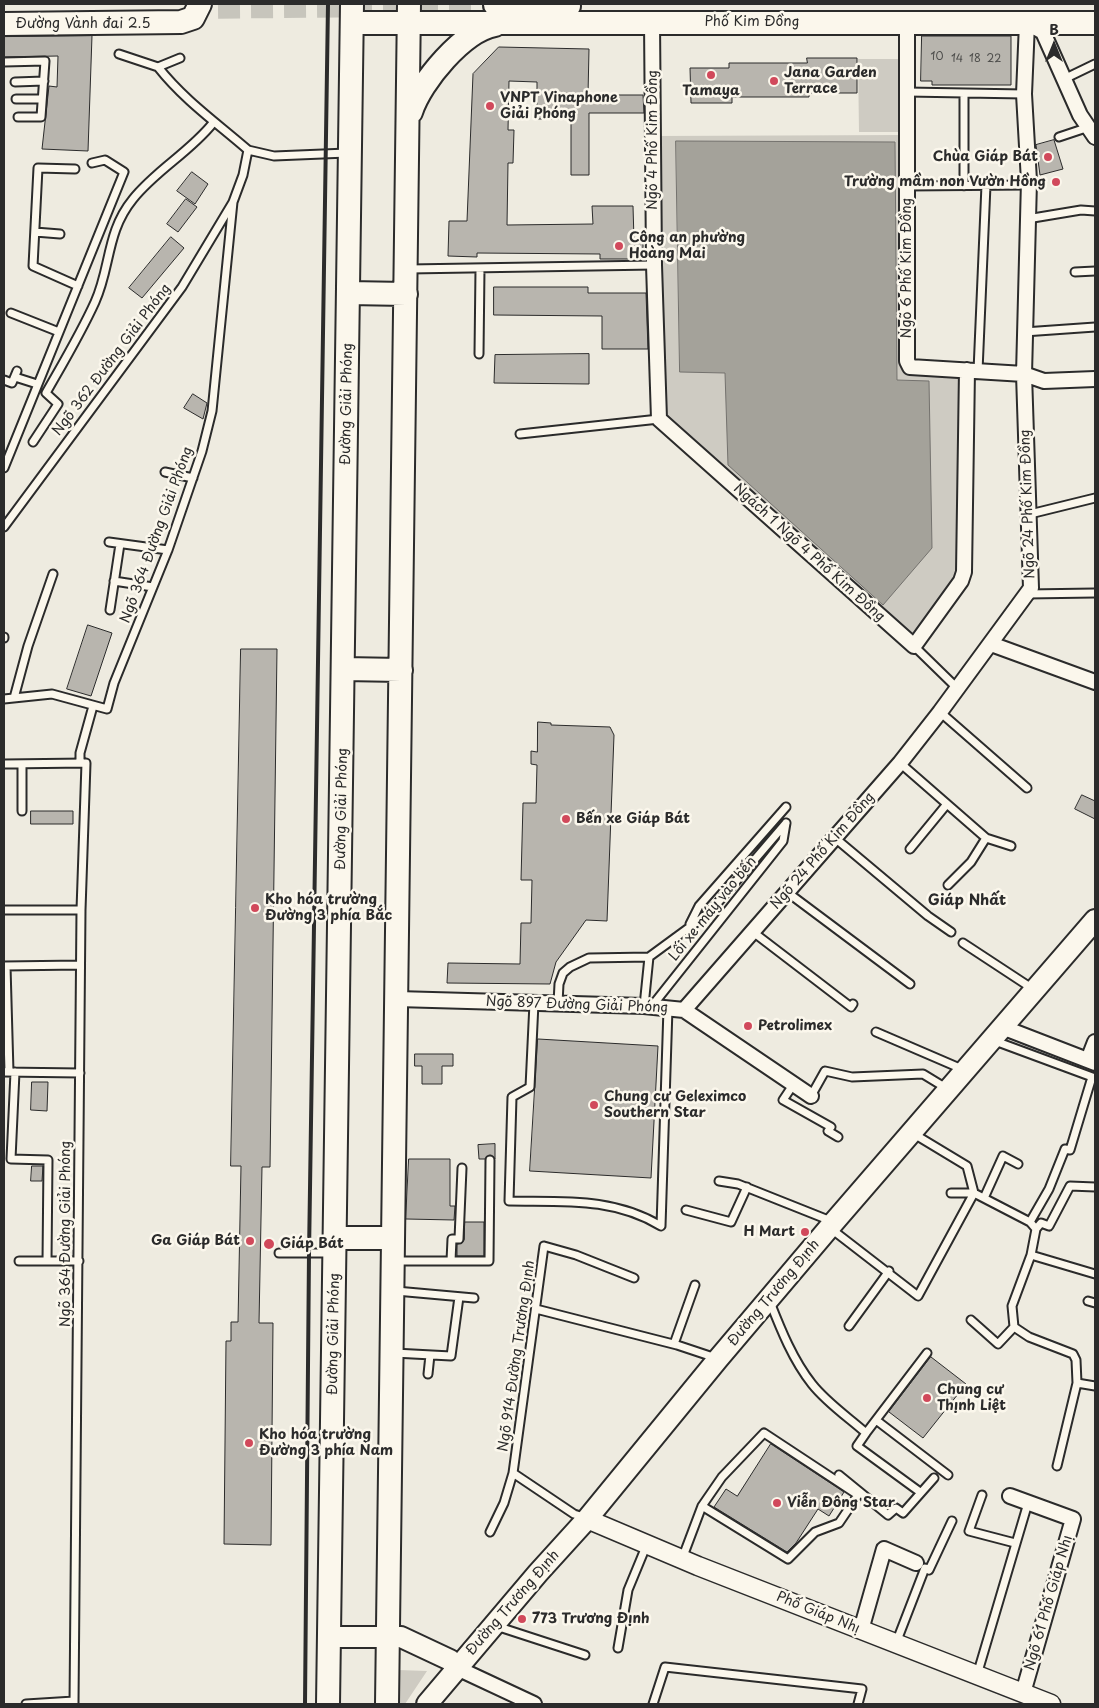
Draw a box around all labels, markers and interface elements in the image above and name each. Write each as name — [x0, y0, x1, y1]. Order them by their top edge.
street label: Phố Kim Đồng — [704, 14, 800, 30]
street label: Đường Vành đai 2.5 — [16, 16, 150, 32]
text: B — [1049, 19, 1059, 40]
north arrow — [1029, 20, 1079, 70]
house number: 10 — [931, 50, 943, 64]
house number: 14 — [951, 52, 963, 66]
house number: 18 — [969, 52, 981, 66]
house number: 22 — [987, 52, 1001, 66]
place label: Jana Garden Terrace — [784, 65, 877, 98]
marker: Tamaya — [705, 69, 717, 81]
street label: Ngõ 4 Phố Kim Đồng — [645, 70, 661, 210]
marker: Jana Garden Terrace — [768, 75, 780, 87]
place label: Tamaya — [682, 83, 740, 99]
place label: VNPT Vinaphone Giải Phóng — [500, 90, 618, 122]
marker: VNPT Vinaphone Giải Phóng — [484, 100, 496, 112]
place label: Chùa Giáp Bát — [933, 149, 1038, 165]
marker: Chùa Giáp Bát — [1042, 151, 1054, 163]
place label: Trường mầm non Vườn Hồng — [844, 174, 1046, 190]
marker: Trường mầm non Vườn Hồng — [1050, 176, 1062, 188]
street label: Ngõ 6 Phố Kim Đồng — [899, 198, 915, 338]
place label: Công an phường Hoàng Mai — [629, 230, 745, 262]
marker: Công an phường Hoàng Mai — [613, 240, 625, 252]
street label: Ngõ 362 Đường Giải Phóng — [49, 281, 175, 439]
street label: Đường Giải Phóng — [338, 343, 356, 465]
street label: Ngõ 24 Phố Kim Đồng — [1017, 429, 1039, 579]
street label: Ngõ 364 Đường Giải Phóng — [117, 444, 197, 626]
street label: Ngách 1 Ngõ 4 Phố Kim Đồng — [730, 480, 888, 626]
street label: Đường Giải Phóng — [333, 748, 351, 870]
street label: Ngõ 24 Phố Kim Đồng — [768, 789, 878, 913]
place label: Bến xe Giáp Bát — [576, 811, 690, 827]
marker: Bến xe Giáp Bát — [560, 813, 572, 825]
street label: Lối xe máy vào bến — [666, 853, 760, 965]
place label: Kho hóa trường Đường 3 phía Bắc — [265, 892, 392, 924]
district label: Giáp Nhất — [928, 892, 1006, 910]
marker: Kho hóa trường Đường 3 phía Bắc — [249, 902, 261, 914]
street label: Ngõ 897 Đường Giải Phóng — [485, 993, 669, 1017]
place label: Petrolimex — [758, 1018, 832, 1034]
marker: Petrolimex — [742, 1020, 754, 1032]
place label: Chung cư Geleximco Southern Star — [604, 1089, 746, 1122]
marker: Chung cư Geleximco Southern Star — [588, 1099, 600, 1111]
street label: Ngõ 364 Đường Giải Phóng — [58, 1141, 74, 1327]
place label: H Mart — [743, 1224, 795, 1240]
marker: H Mart — [799, 1226, 811, 1238]
place label: Ga Giáp Bát — [151, 1233, 240, 1249]
marker: Ga Giáp Bát — [244, 1235, 256, 1247]
place label: Giáp Bát — [280, 1236, 344, 1252]
street label: Đường Trương Định — [725, 1236, 823, 1350]
marker: Giáp Bát — [262, 1237, 276, 1251]
street label: Ngõ 914 Đường Trương Định — [495, 1259, 539, 1453]
street label: Đường Giải Phóng — [325, 1273, 343, 1395]
place label: Chung cư Thịnh Liệt — [937, 1382, 1006, 1414]
marker: Chung cư Thịnh Liệt — [921, 1392, 933, 1404]
place label: Kho hóa trường Đường 3 phía Nam — [259, 1427, 393, 1460]
marker: Kho hóa trường Đường 3 phía Nam — [243, 1437, 255, 1449]
place label: Viễn Đông Star — [787, 1495, 895, 1511]
marker: Viễn Đông Star — [771, 1497, 783, 1509]
street label: Ngõ 61 Phố Giáp Nhị — [1022, 1533, 1076, 1673]
street label: Đường Trương Định — [463, 1547, 563, 1659]
street label: Phố Giáp Nhị — [774, 1589, 862, 1637]
place label: 773 Trương Định — [532, 1611, 650, 1627]
marker: 773 Trương Định — [516, 1613, 528, 1625]

